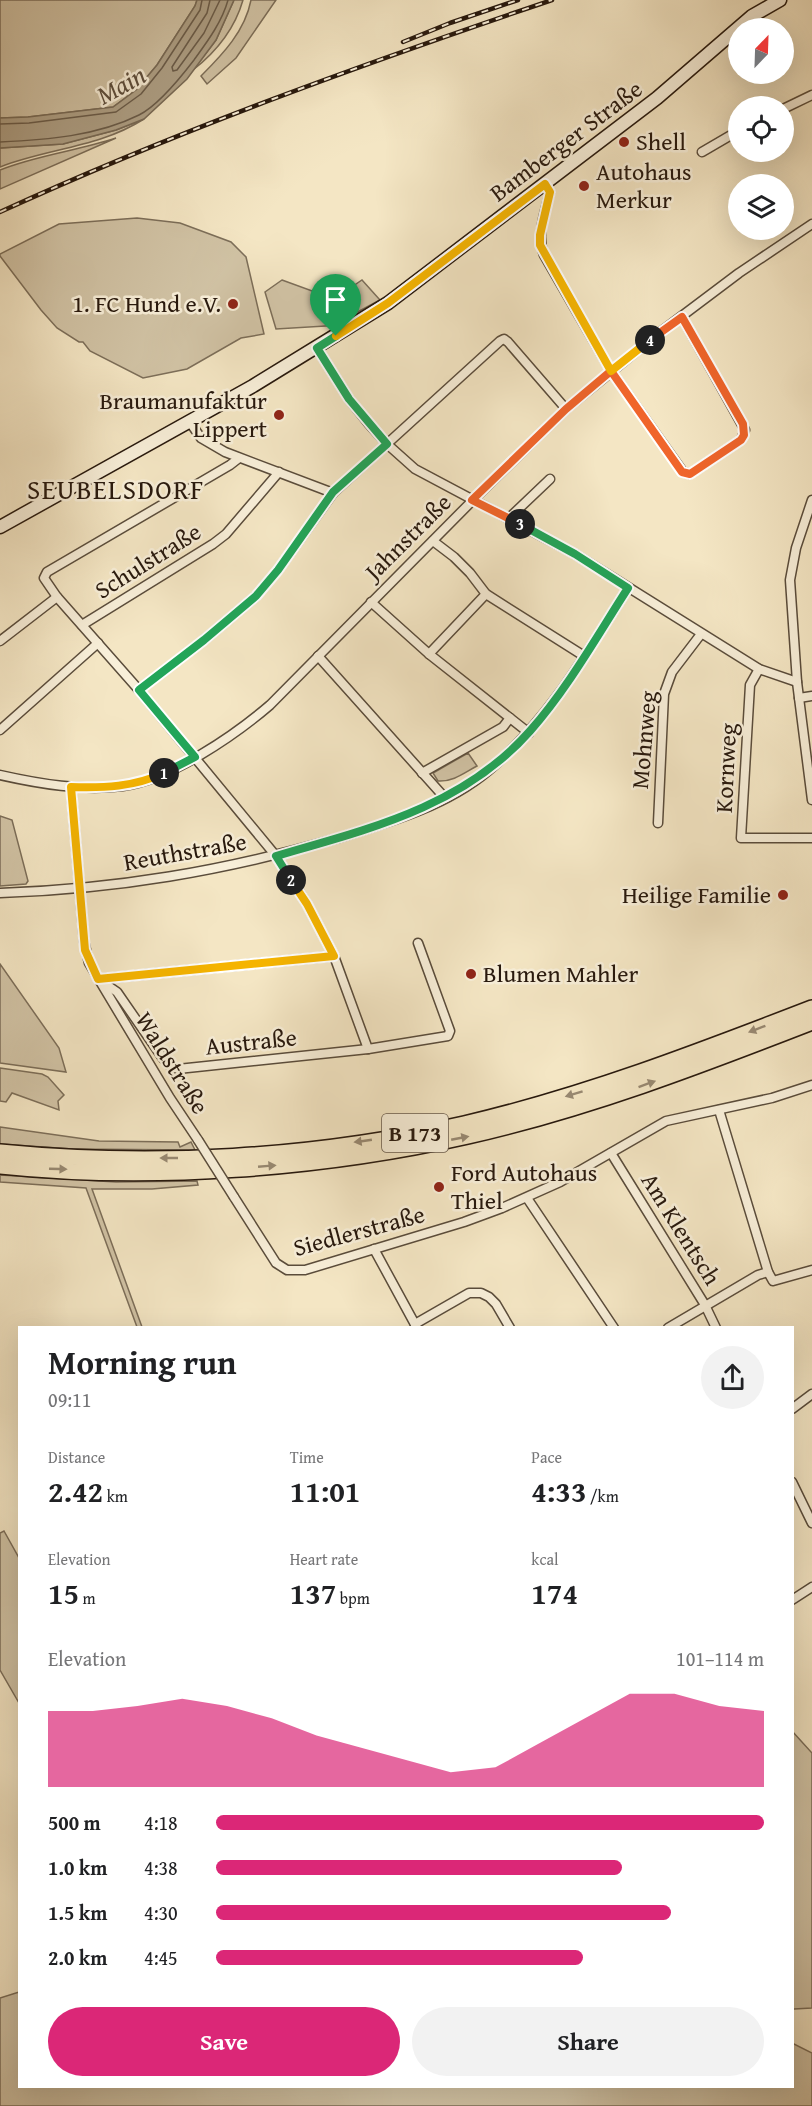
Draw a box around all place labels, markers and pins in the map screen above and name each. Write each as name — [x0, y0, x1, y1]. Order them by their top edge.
place label: Shell — [636, 124, 686, 159]
marker: Shell — [617, 135, 631, 149]
place label: Autohaus Merkur — [596, 154, 692, 217]
marker: Autohaus Merkur — [577, 179, 591, 193]
pin — [310, 274, 361, 336]
place label: 1. FC Hund e.V. — [72, 286, 221, 321]
marker: 1. FC Hund e.V. — [226, 297, 240, 311]
pin: 4 — [635, 325, 665, 355]
place label: Braumanufaktur Lippert — [99, 383, 268, 446]
marker: Braumanufaktur Lippert — [272, 408, 286, 422]
pin: 3 — [505, 509, 535, 539]
pin: 1 — [149, 758, 179, 788]
pin: 2 — [276, 865, 306, 895]
place label: Heilige Familie — [622, 877, 771, 912]
marker: Heilige Familie — [776, 888, 790, 902]
place label: Blumen Mahler — [483, 956, 638, 991]
marker: Blumen Mahler — [464, 967, 478, 981]
place label: Ford Autohaus Thiel — [451, 1155, 597, 1218]
marker: Ford Autohaus Thiel — [432, 1180, 446, 1194]

